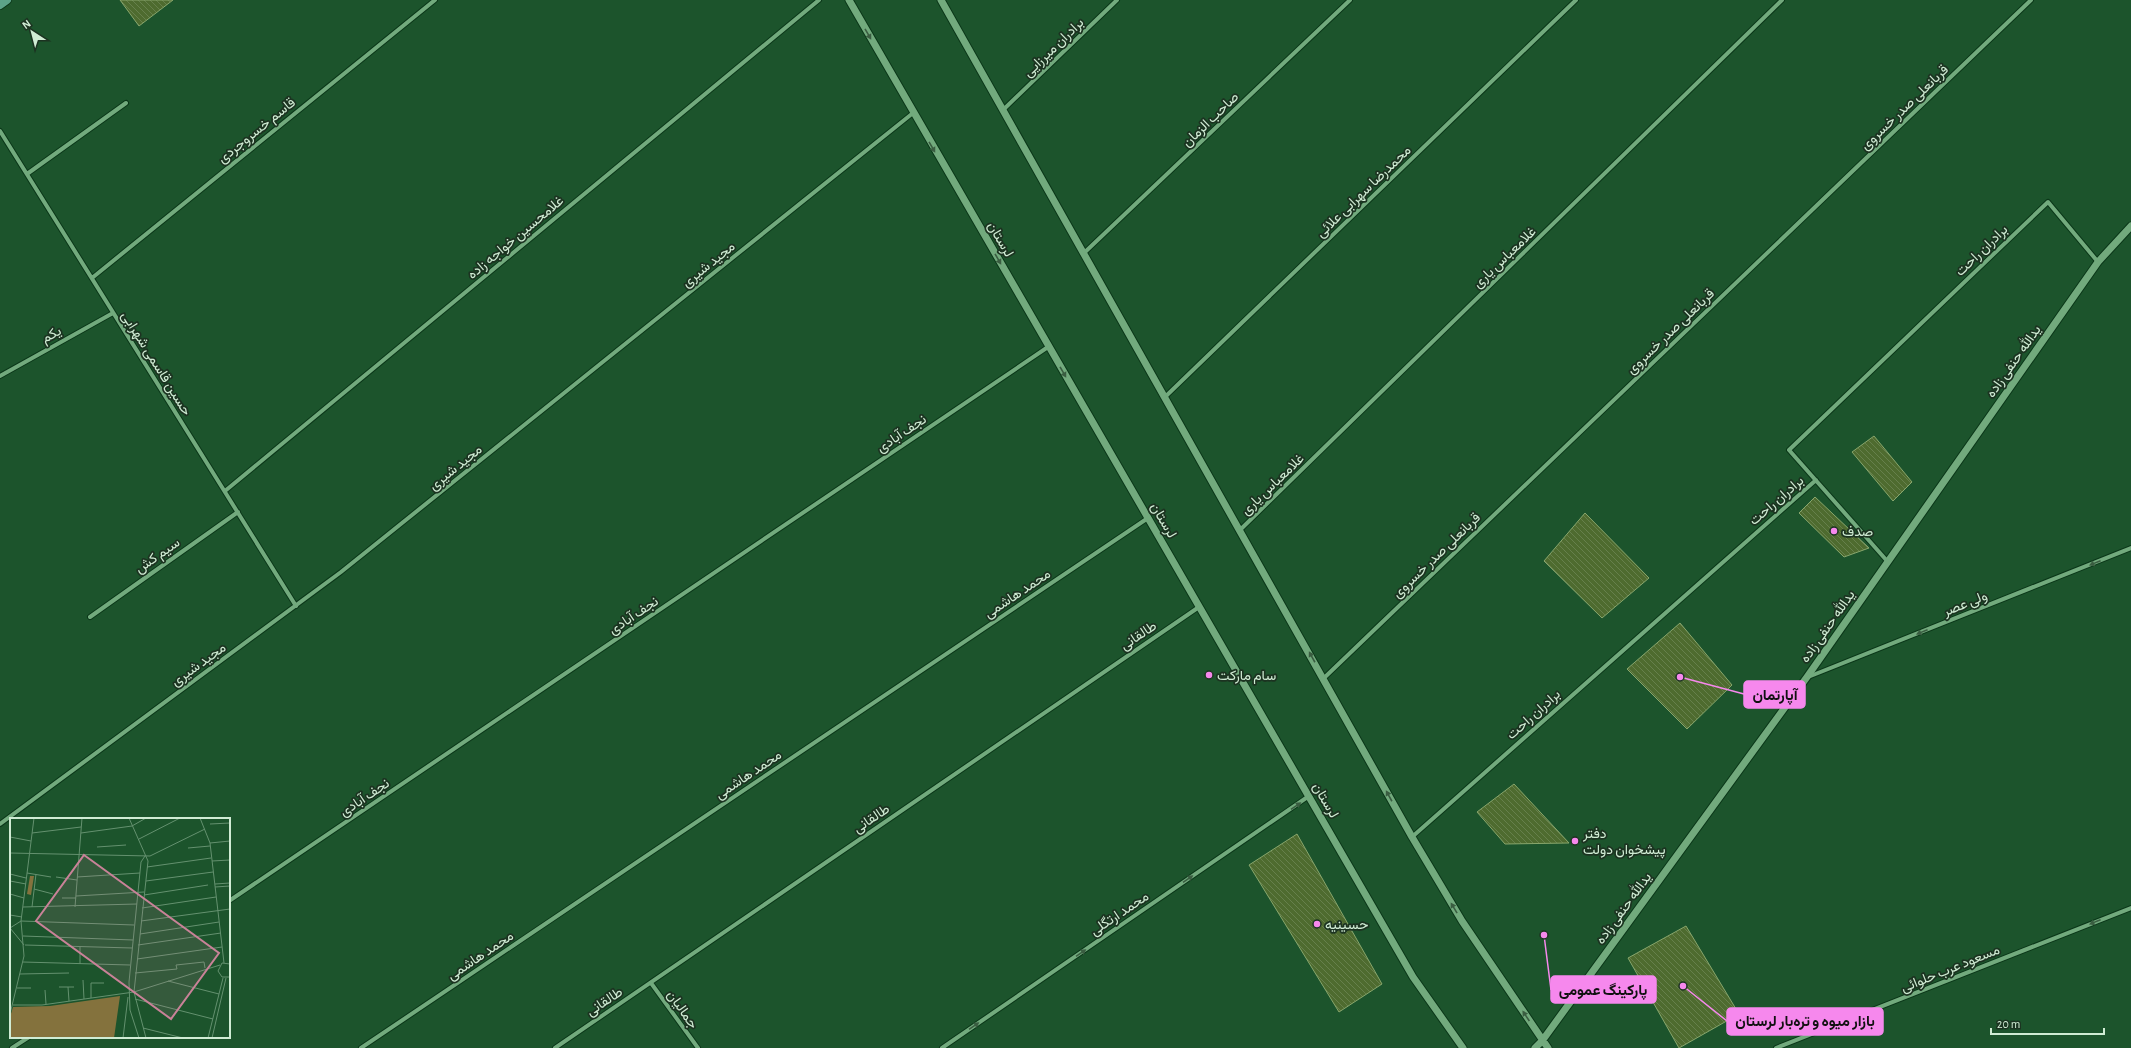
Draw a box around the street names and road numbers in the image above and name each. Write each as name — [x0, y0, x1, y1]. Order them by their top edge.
street label: برادران میرزایی — [1021, 16, 1087, 81]
street label: قربانعلی صدر خسروی — [1858, 62, 1952, 154]
street label: صاحب الزمان — [1180, 89, 1242, 151]
street label: قاسم خسروجردی — [215, 95, 299, 167]
street label: محمدرضا سهرابی علائی — [1314, 143, 1414, 241]
street label: غلامحسین خواجه زاده — [465, 194, 567, 283]
street label: لرستان — [984, 220, 1016, 260]
street label: برادران راحت — [1953, 222, 2011, 280]
street label: غلامعباس یاری — [1471, 224, 1539, 292]
street label: مجید شیری — [679, 239, 738, 291]
street label: قربانعلی صدر خسروی — [1624, 286, 1718, 378]
street label: حسین قاسمی شهرابی — [118, 309, 194, 419]
street label: یدالله حنفی زاده — [1982, 322, 2045, 401]
street label: یکم — [39, 324, 64, 347]
street label: نجف آبادی — [874, 411, 929, 456]
street label: مجید شیری — [426, 442, 485, 494]
street label: غلامعباس یاری — [1239, 451, 1307, 519]
street label: برادران راحت — [1747, 474, 1807, 529]
street label: لرستان — [1147, 501, 1179, 541]
street label: قربانعلی صدر خسروی — [1390, 510, 1484, 602]
street label: سیم کش — [133, 536, 183, 577]
street label: محمد هاشمی — [982, 567, 1054, 622]
street label: یدالله حنفی زاده — [1796, 587, 1859, 666]
street label: ولی عصر — [1940, 589, 1990, 620]
street label: نجف آبادی — [606, 593, 661, 638]
street label: طالقانی — [1118, 619, 1160, 654]
street label: مجید شیری — [169, 640, 229, 690]
street label: برادران راحت — [1504, 687, 1564, 743]
street label: محمد هاشمی — [713, 748, 785, 803]
street label: نجف آبادی — [337, 775, 392, 820]
street label: لرستان — [1309, 781, 1341, 821]
street label: طالقانی — [851, 802, 893, 837]
street label: یدالله حنفی زاده — [1592, 869, 1655, 947]
street label: محمد ارتگلی — [1087, 888, 1152, 939]
street label: محمد هاشمی — [445, 929, 517, 984]
street label: مسعود عرب حلوائی — [1899, 943, 2002, 996]
street label: طالقانی — [584, 985, 626, 1020]
street label: جمالیان — [663, 988, 700, 1032]

